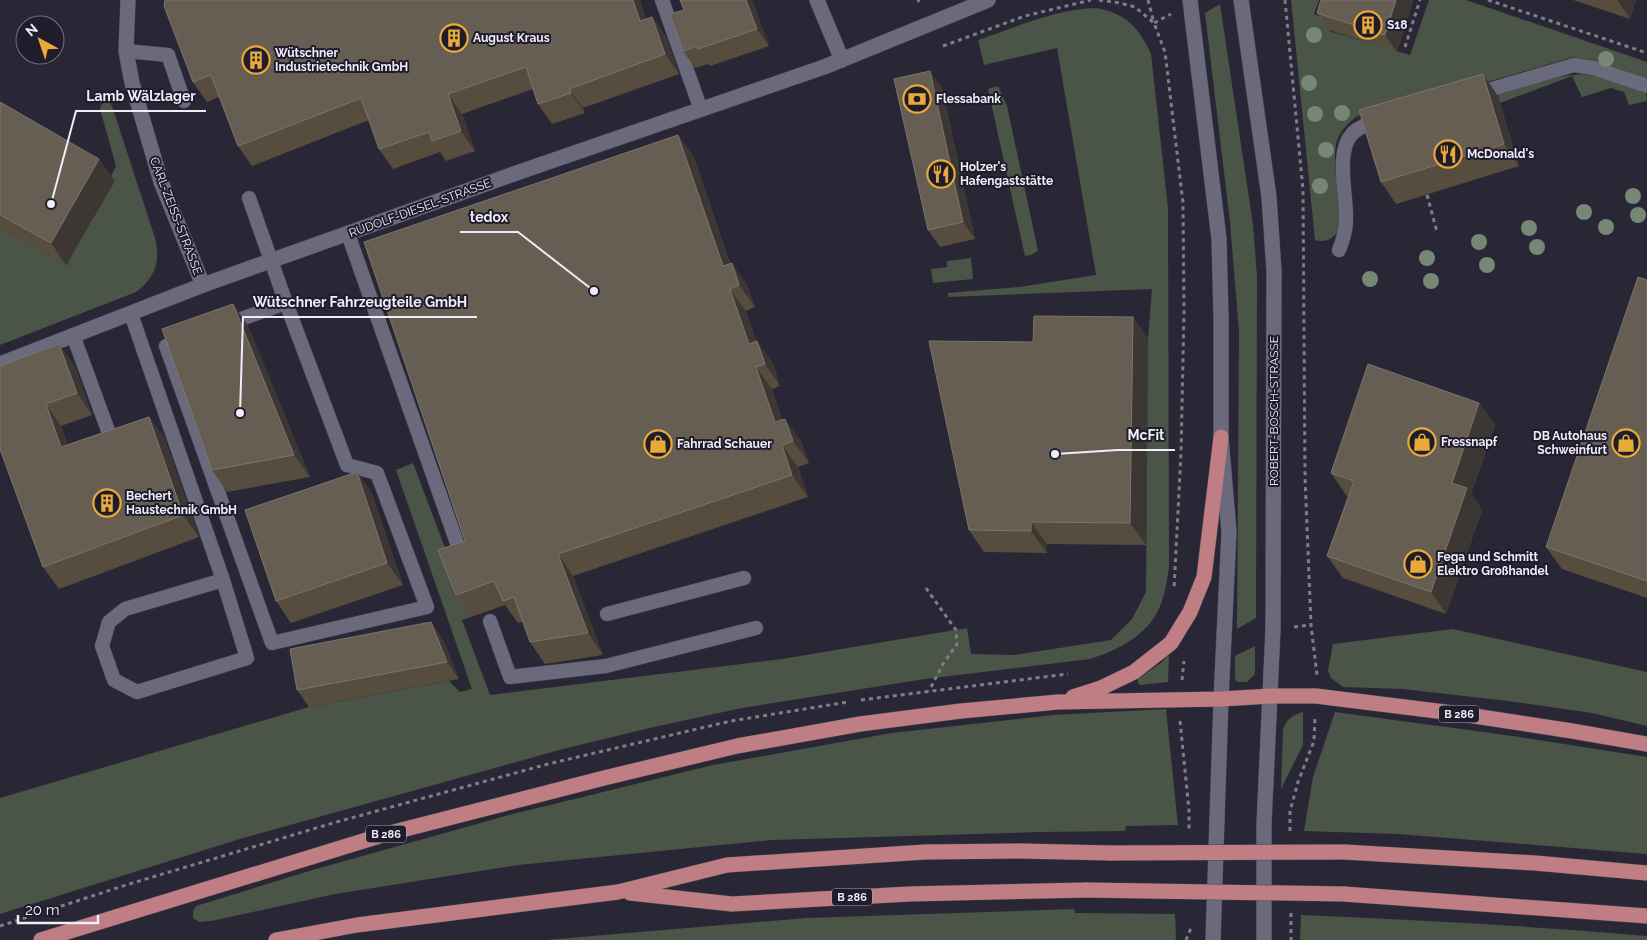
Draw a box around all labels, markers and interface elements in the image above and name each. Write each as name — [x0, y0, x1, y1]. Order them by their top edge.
building icon: S18 — [1353, 10, 1383, 40]
north arrow — [15, 15, 65, 65]
place label: S18 — [1387, 18, 1408, 32]
text: N — [22, 20, 41, 40]
building icon: August Kraus — [439, 23, 469, 53]
place label: August Kraus — [473, 31, 550, 45]
building icon: Wütschner Industrietechnik GmbH — [241, 45, 271, 75]
place label: Wütschner Industrietechnik GmbH — [275, 46, 408, 74]
callout: Lamb Wälzlager — [76, 82, 206, 111]
bank icon: Flessabank — [902, 84, 932, 114]
text: Lamb Wälzlager — [86, 88, 196, 104]
place label: Flessabank — [936, 92, 1001, 106]
restaurant icon: McDonald's — [1433, 139, 1463, 169]
place label: McDonald's — [1467, 147, 1534, 161]
street label: CARL-ZEISS-STRASSE — [147, 155, 205, 277]
restaurant icon: Holzer's Hafengaststätte — [926, 159, 956, 189]
place label: Holzer's Hafengaststätte — [960, 160, 1053, 188]
street label: RUDOLF-DIESEL-STRASSE — [347, 176, 493, 240]
callout: tedox — [460, 203, 518, 232]
text: tedox — [470, 209, 509, 225]
callout: Wütschner Fahrzeugteile GmbH — [243, 288, 477, 317]
text: Wütschner Fahrzeugteile GmbH — [253, 294, 467, 310]
street label: ROBERT-BOSCH-STRASSE — [1267, 336, 1281, 486]
callout: McFit — [1118, 421, 1175, 450]
text: McFit — [1128, 427, 1165, 443]
shop icon: Fressnapf — [1407, 427, 1437, 457]
shop icon: DB Autohaus Schweinfurt — [1611, 428, 1641, 458]
shop icon: Fahrrad Schauer — [643, 429, 673, 459]
place label: DB Autohaus Schweinfurt — [1533, 429, 1607, 457]
place label: Fressnapf — [1441, 435, 1498, 449]
place label: Fahrrad Schauer — [677, 437, 772, 451]
building icon: Bechert Haustechnik GmbH — [92, 488, 122, 518]
place label: Bechert Haustechnik GmbH — [126, 489, 237, 517]
shop icon: Fega und Schmitt Elektro Großhandel — [1403, 549, 1433, 579]
place label: Fega und Schmitt Elektro Großhandel — [1437, 550, 1549, 578]
road number: B 286 — [1439, 706, 1479, 722]
road number: B 286 — [366, 826, 406, 842]
road number: B 286 — [832, 889, 872, 906]
scale bar — [18, 892, 98, 924]
text: 20 m — [25, 901, 60, 919]

